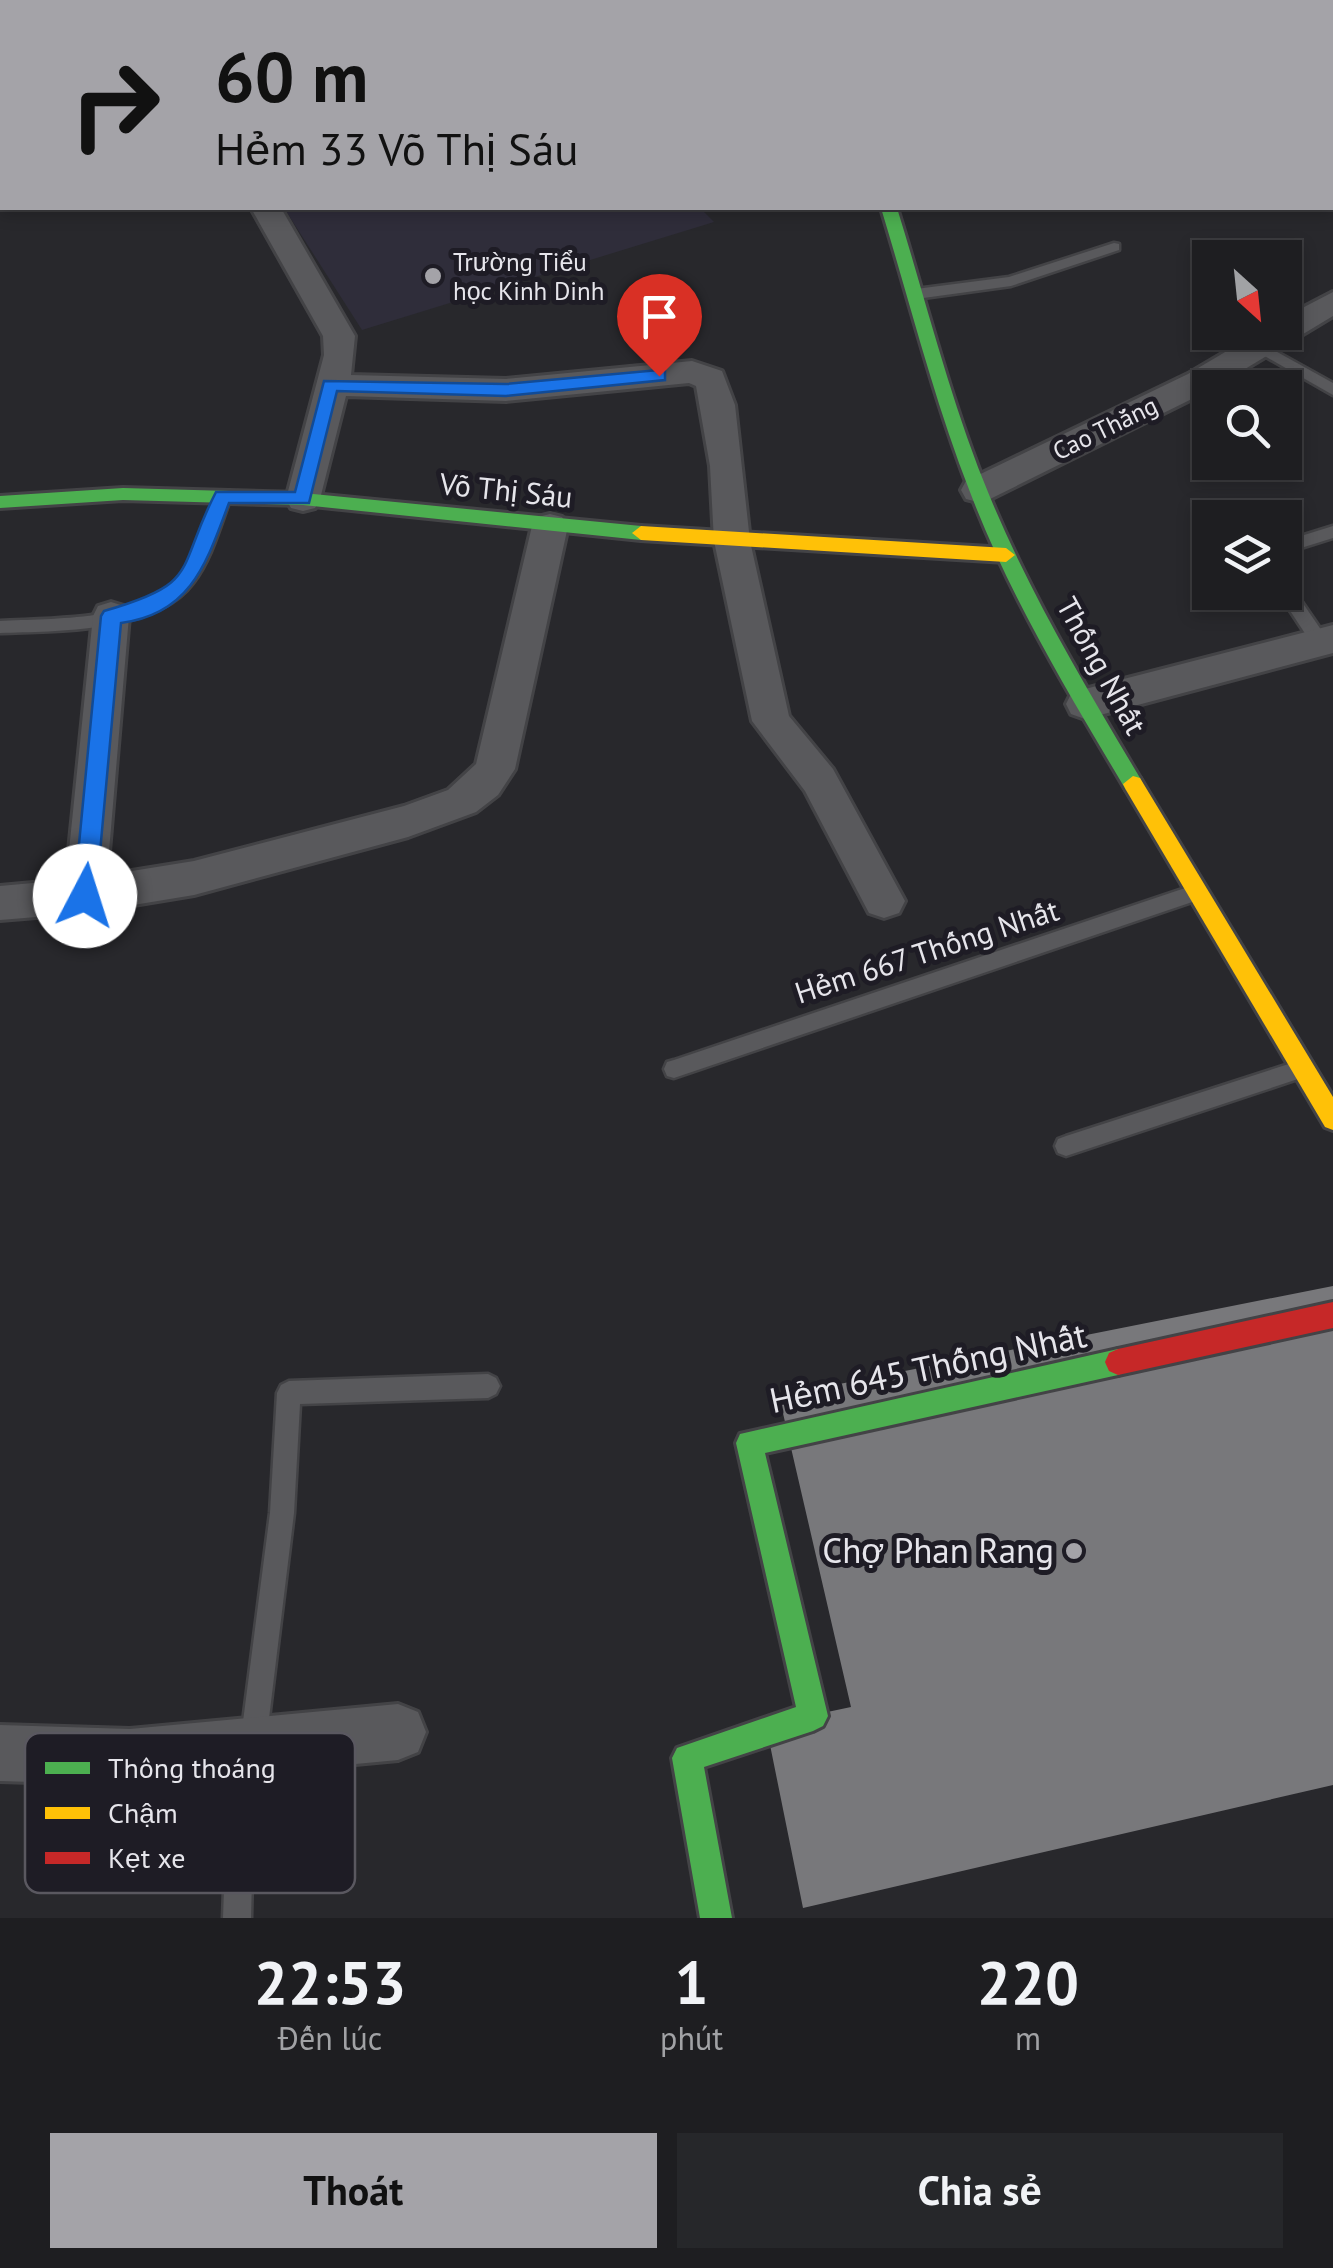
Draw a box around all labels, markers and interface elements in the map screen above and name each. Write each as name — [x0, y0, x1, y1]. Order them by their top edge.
text: 60 m — [215, 31, 368, 121]
icon: right — [50, 40, 180, 170]
text: Hẻm 33 Võ Thị Sáu — [215, 119, 579, 177]
north arrow — [1192, 240, 1302, 350]
map controls — [1192, 240, 1302, 610]
place label: Trường Tiểu học Kinh Dinh — [453, 246, 604, 307]
marker: Trường Tiểu học Kinh Dinh — [422, 265, 444, 287]
pin — [617, 274, 702, 377]
icon: arrive — [632, 289, 687, 344]
button: search — [1192, 370, 1302, 480]
street label: Cao Thắng — [1047, 389, 1163, 467]
street label: Võ Thị Sáu — [437, 463, 575, 516]
button: layers — [1192, 500, 1302, 610]
street label: Thống Nhất — [1049, 590, 1156, 741]
position arrow — [33, 844, 137, 948]
street label: Hẻm 667 Thống Nhất — [790, 890, 1063, 1012]
street label: Hẻm 645 Thống Nhất — [765, 1311, 1091, 1423]
place label: Chợ Phan Rang — [822, 1527, 1054, 1573]
marker: Chợ Phan Rang — [1063, 1540, 1085, 1562]
legend — [25, 1733, 355, 1893]
text: Thông thoáng — [108, 1749, 276, 1786]
text: Chậm — [108, 1794, 178, 1831]
text: Kẹt xe — [108, 1839, 186, 1876]
text: 22:53 — [254, 1943, 406, 2021]
text: 1 — [675, 1943, 709, 2021]
text: 220 — [977, 1943, 1079, 2021]
text: Đến lúc — [278, 2017, 382, 2059]
text: phút — [660, 2017, 723, 2059]
text: m — [1015, 2017, 1041, 2059]
button: Thoát — [50, 2133, 657, 2248]
button: Chia sẻ — [677, 2133, 1283, 2248]

